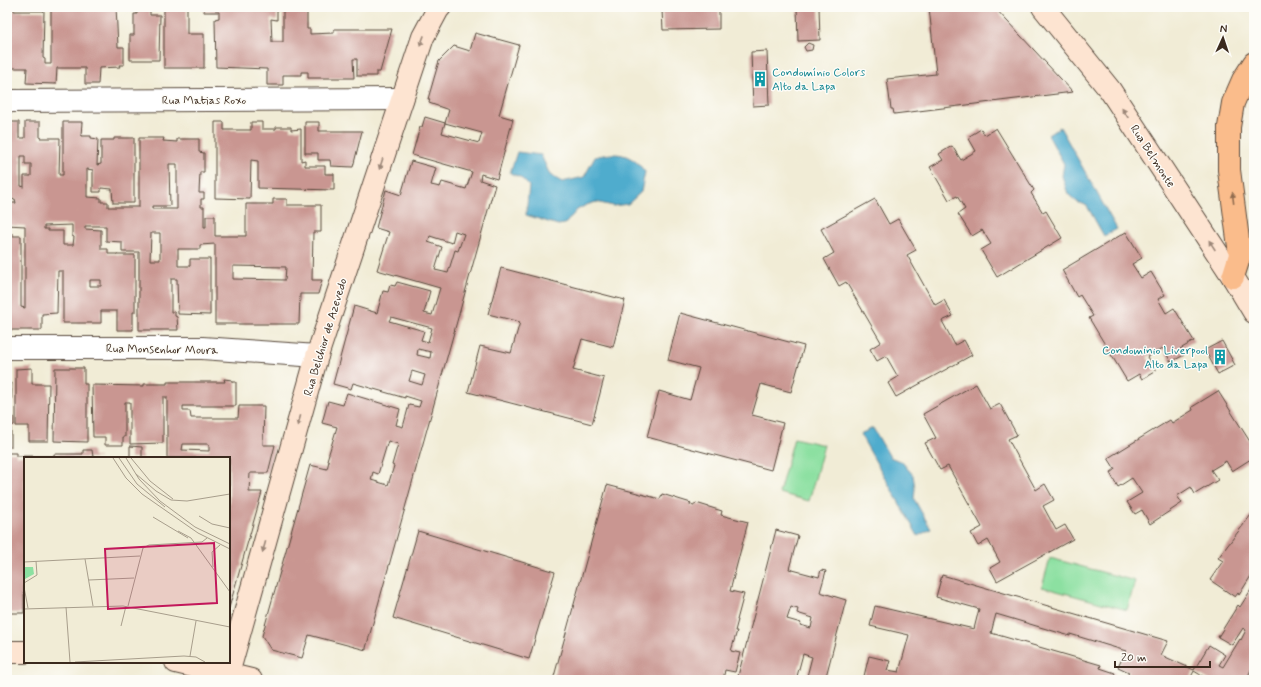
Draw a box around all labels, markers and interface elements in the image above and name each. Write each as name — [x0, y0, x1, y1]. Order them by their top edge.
north arrow — [1203, 18, 1243, 58]
text: N — [1219, 22, 1227, 36]
one-way arrow — [418, 35, 424, 47]
place label: Condomínio Colors Alto da Lapa — [772, 65, 866, 95]
building icon: Condomínio Colors Alto da Lapa — [751, 70, 769, 88]
street label: Rua Matias Roxo — [162, 93, 247, 109]
one-way arrow — [1121, 108, 1129, 118]
street label: Rua Belmonte — [1126, 122, 1178, 191]
one-way arrow — [377, 158, 383, 170]
one-way arrow — [1230, 192, 1236, 204]
one-way arrow — [1208, 240, 1216, 250]
street label: Rua Belchior de Azevedo — [300, 276, 351, 398]
street label: Rua Monsenhor Moura — [106, 341, 219, 359]
place label: Condominio Liverpool Alto da Lapa — [1102, 343, 1208, 373]
building icon: Condominio Liverpool Alto da Lapa — [1211, 348, 1229, 366]
one-way arrow — [296, 416, 302, 428]
inset map — [24, 457, 230, 663]
one-way arrow — [261, 541, 267, 553]
scale bar — [1115, 643, 1210, 669]
text: 20 m — [1121, 650, 1147, 666]

